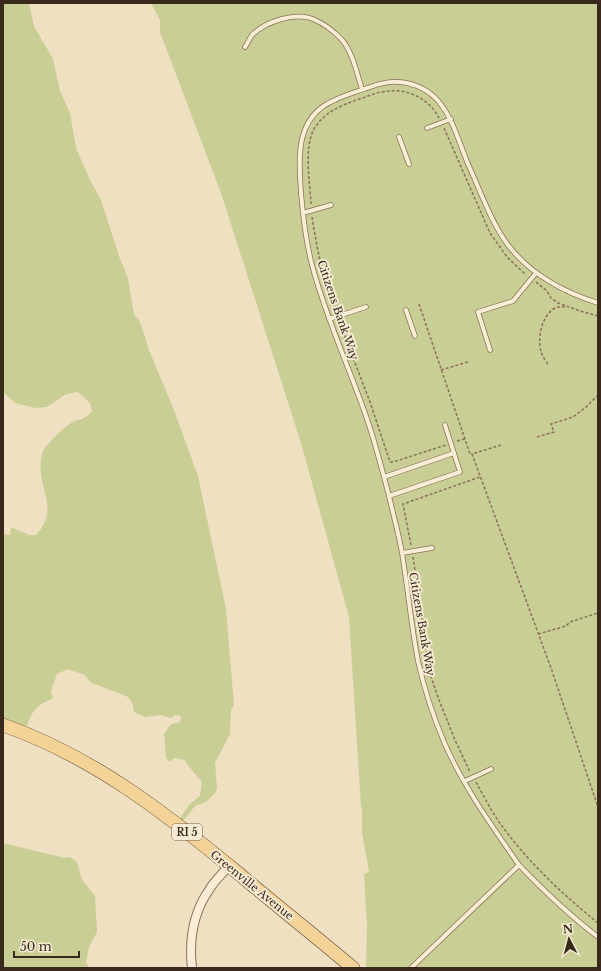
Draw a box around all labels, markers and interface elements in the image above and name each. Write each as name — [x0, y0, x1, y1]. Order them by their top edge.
street label: Citizens Bank Way — [314, 258, 362, 362]
street label: Citizens Bank Way — [406, 571, 438, 677]
road number: RI 5 — [172, 824, 202, 840]
street label: Greenville Avenue — [207, 847, 297, 923]
north arrow — [549, 919, 589, 959]
text: N — [562, 921, 574, 937]
scale bar — [14, 933, 79, 959]
text: 50 m — [20, 939, 52, 954]

